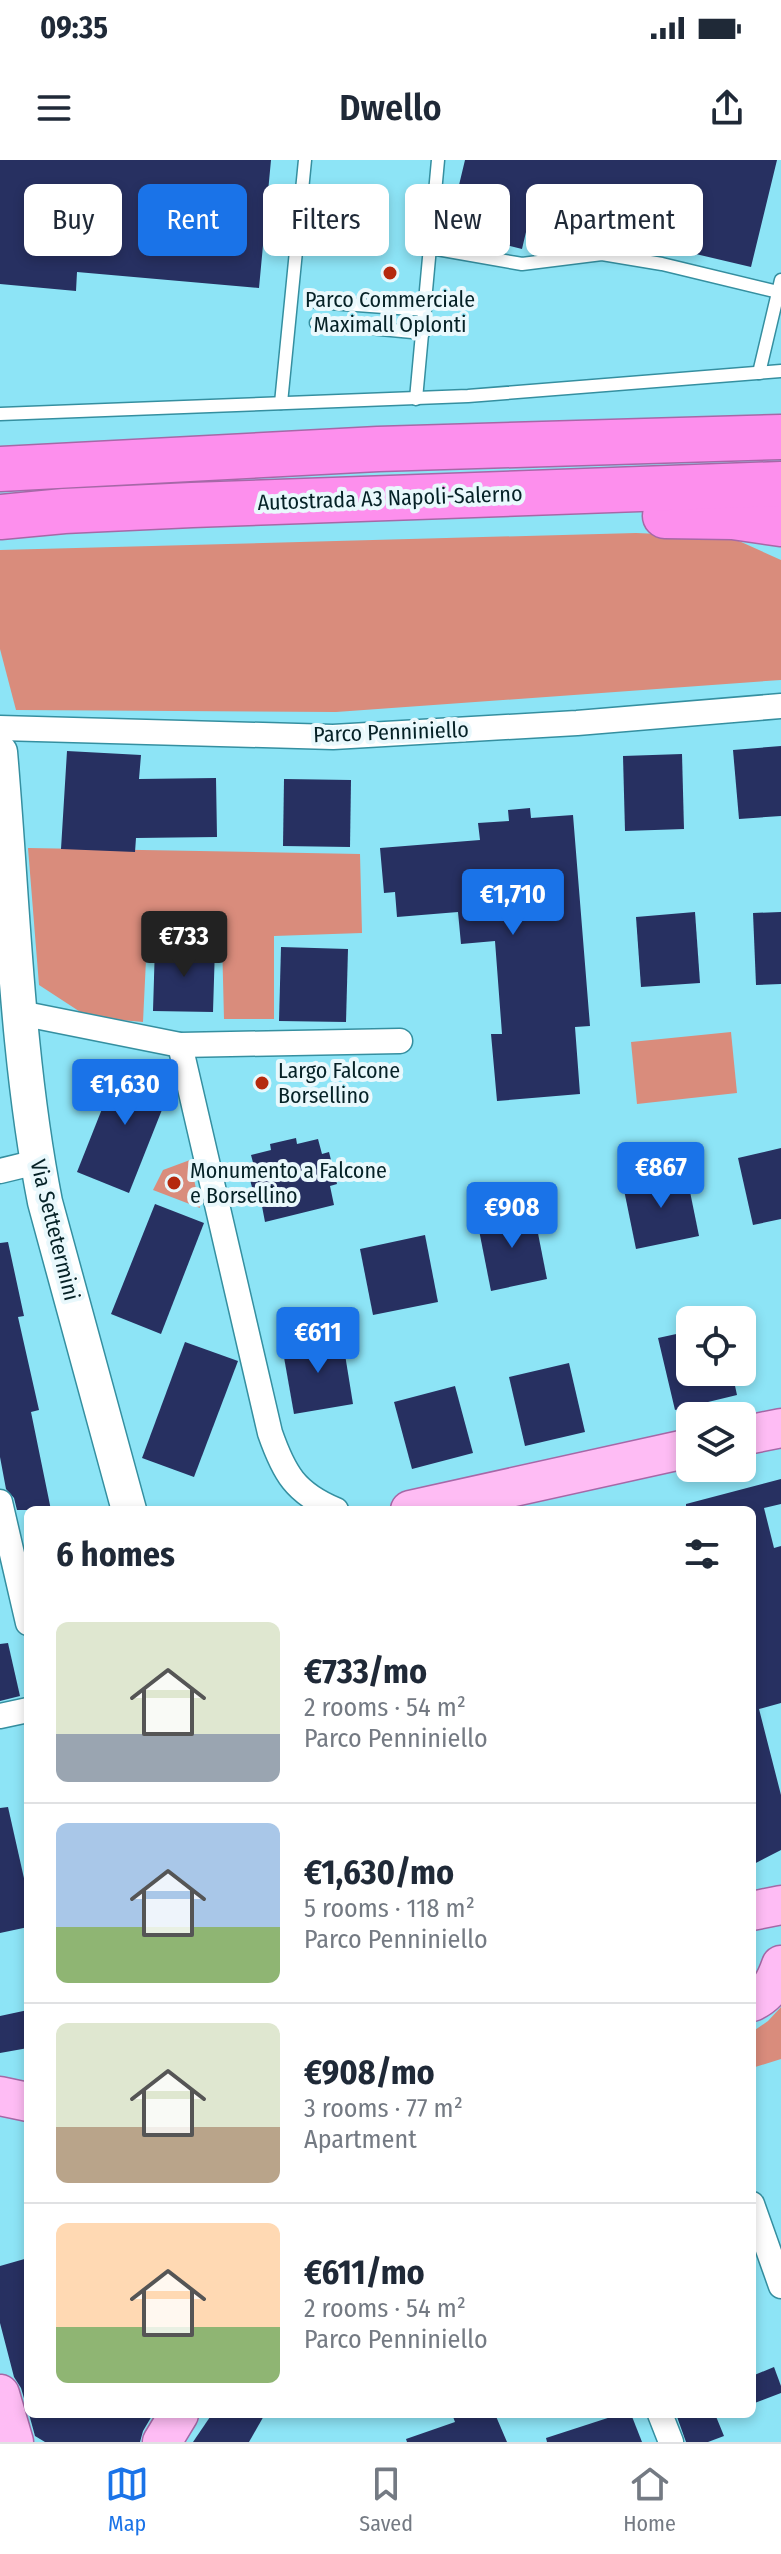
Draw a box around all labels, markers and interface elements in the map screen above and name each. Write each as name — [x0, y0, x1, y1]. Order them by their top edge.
text: 09:35 — [40, 10, 108, 46]
icon: menu — [32, 86, 76, 130]
text: Dwello — [339, 86, 442, 130]
icon: share — [705, 86, 749, 130]
chip: Buy — [24, 184, 122, 256]
chip: Rent — [138, 184, 247, 256]
chip: Filters — [263, 184, 389, 256]
chip: New — [405, 184, 510, 256]
chip: Apartment — [526, 184, 703, 256]
marker: Parco Commerciale Maximall Oplonti — [381, 264, 399, 282]
place label: Parco Commerciale Maximall Oplonti — [305, 286, 475, 338]
street label: Autostrada A3 Napoli-Salerno — [257, 480, 523, 516]
street label: Parco Penniniello — [313, 716, 469, 748]
pin: €1,710 — [448, 869, 578, 937]
text: €1,710 — [480, 879, 546, 910]
pin: €733 — [137, 911, 231, 979]
text: €733 — [159, 921, 209, 952]
place label: Largo Falcone Borsellino — [278, 1057, 400, 1109]
pin: €1,630 — [60, 1059, 190, 1127]
text: €1,630 — [90, 1069, 160, 1100]
marker: Largo Falcone Borsellino — [253, 1074, 271, 1092]
pin: €867 — [614, 1142, 708, 1210]
text: €867 — [635, 1152, 687, 1183]
street label: Via Settetermini — [24, 1157, 86, 1303]
place label: Monumento a Falcone e Borsellino — [190, 1157, 387, 1209]
marker: Monumento a Falcone e Borsellino — [165, 1174, 183, 1192]
pin: €908 — [465, 1182, 559, 1250]
text: €908 — [485, 1192, 539, 1223]
map controls — [676, 1306, 756, 1482]
button: locate — [676, 1306, 756, 1386]
pin: €611 — [271, 1307, 365, 1375]
text: €611 — [294, 1317, 342, 1348]
button: layers — [676, 1402, 756, 1482]
icon: filters — [680, 1532, 724, 1576]
text: 6 homes — [56, 1534, 175, 1575]
text: €733/mo — [304, 1651, 427, 1692]
icon: home — [120, 1654, 216, 1750]
text: 2 rooms · 54 m² — [304, 1692, 466, 1723]
text: Parco Penniniello — [304, 1723, 488, 1754]
text: €1,630/mo — [304, 1852, 454, 1893]
icon: home — [120, 1855, 216, 1951]
text: 5 rooms · 118 m² — [304, 1893, 475, 1924]
text: Parco Penniniello — [304, 1924, 488, 1955]
text: €908/mo — [304, 2052, 435, 2093]
icon: home — [120, 2055, 216, 2151]
text: 3 rooms · 77 m² — [304, 2093, 463, 2124]
text: Apartment — [304, 2124, 417, 2155]
text: €611/mo — [304, 2252, 425, 2293]
icon: home — [120, 2255, 216, 2351]
text: 2 rooms · 54 m² — [304, 2293, 466, 2324]
text: Parco Penniniello — [304, 2324, 488, 2355]
tab: Map — [105, 2462, 149, 2537]
tab: Saved — [359, 2462, 413, 2537]
tab: Home — [623, 2462, 676, 2537]

